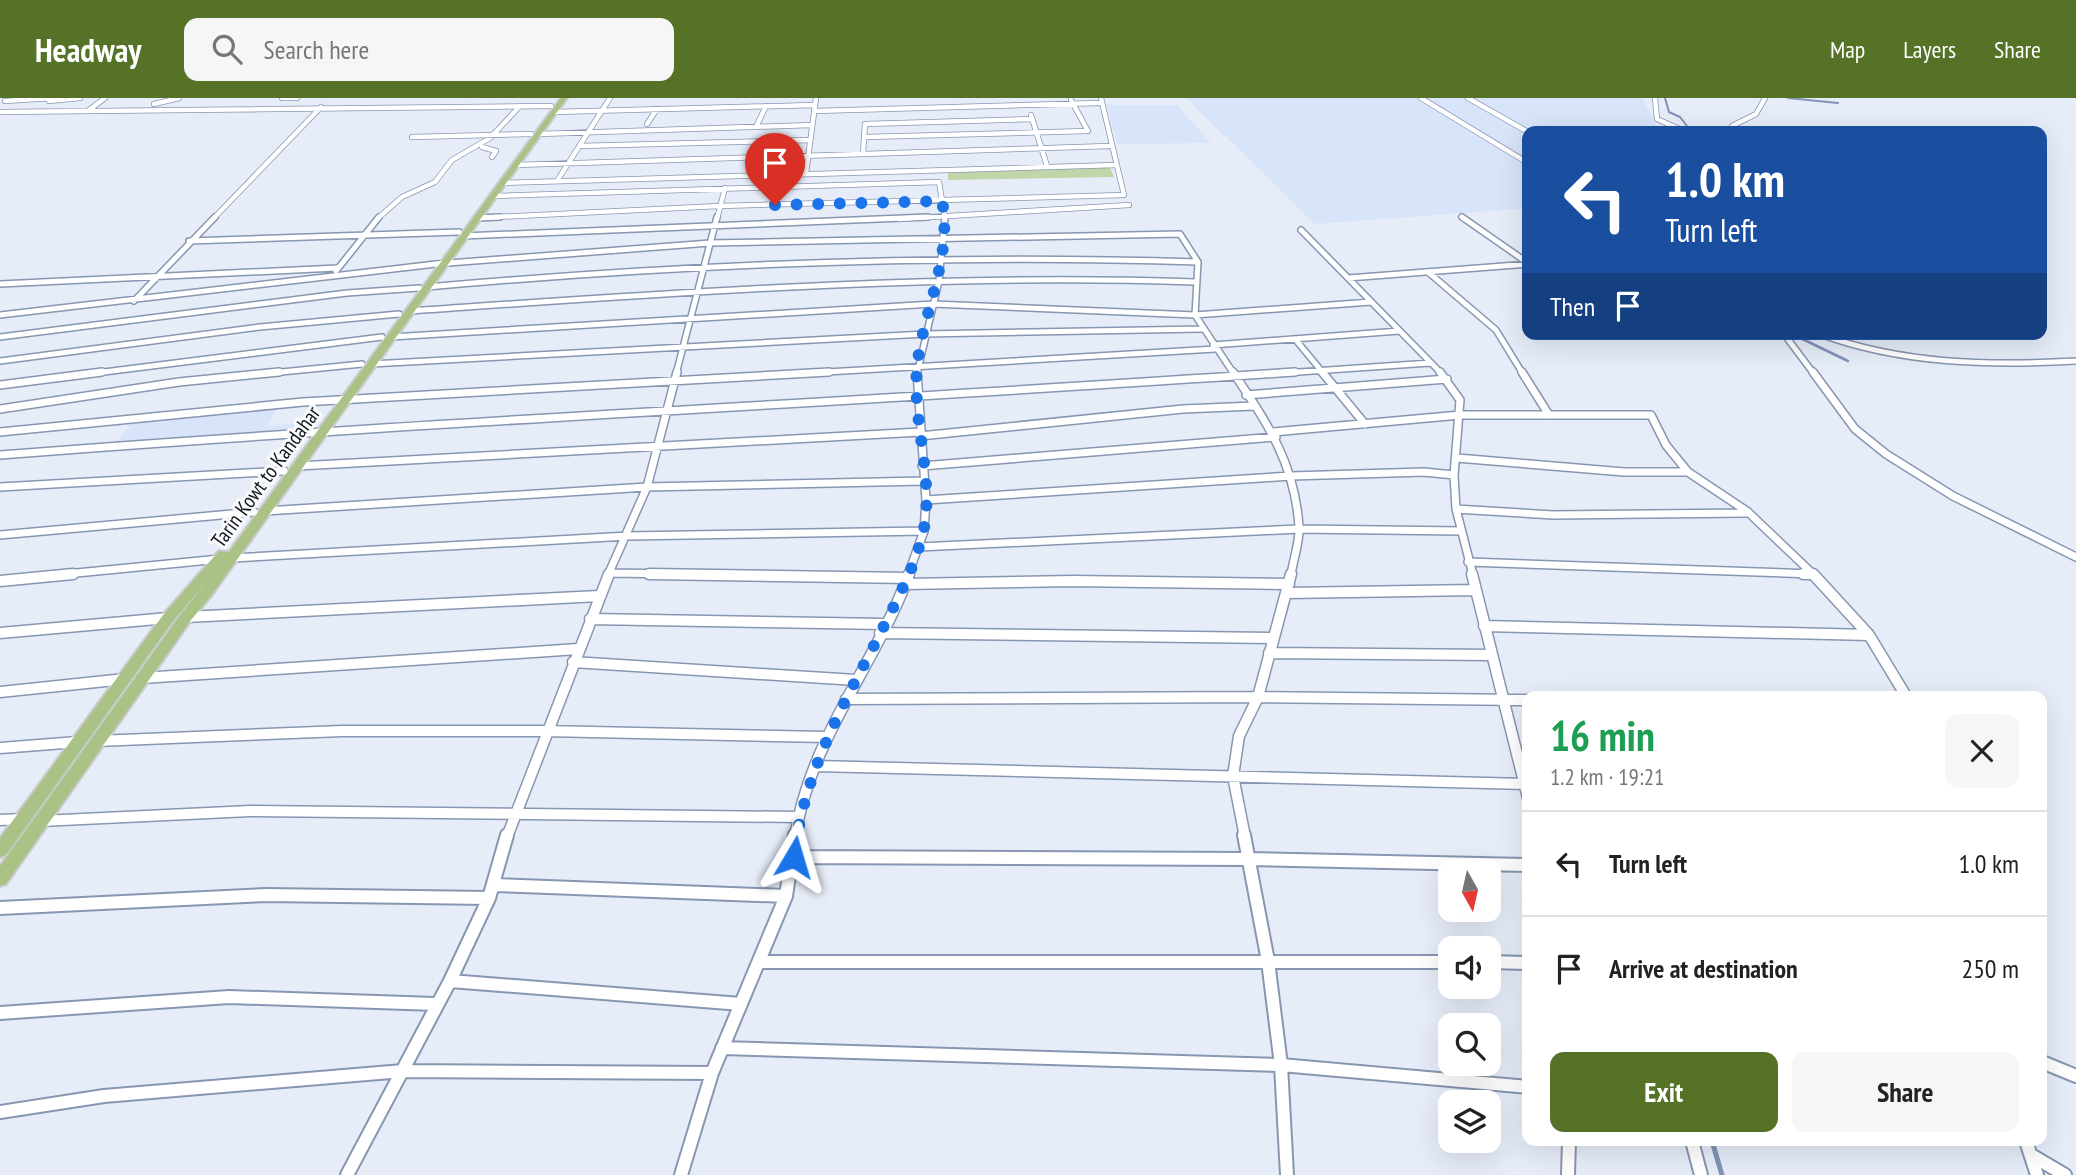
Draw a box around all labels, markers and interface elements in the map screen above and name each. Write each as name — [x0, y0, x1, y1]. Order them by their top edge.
search box — [184, 18, 674, 81]
text: Headway — [35, 28, 142, 71]
icon: search — [208, 30, 246, 68]
text: Search here — [264, 33, 369, 66]
text: Map — [1830, 34, 1865, 65]
text: Layers — [1903, 34, 1956, 65]
text: Share — [1994, 34, 2041, 65]
pin — [745, 133, 805, 205]
icon: arrive — [756, 144, 794, 182]
text: 1.0 km — [1665, 147, 1785, 211]
icon: left — [1550, 154, 1641, 245]
text: Turn left — [1665, 209, 1757, 251]
icon: arrive — [1609, 287, 1647, 325]
text: Then — [1550, 290, 1595, 323]
street label: Tarin Kowt to Kandahar — [205, 400, 326, 553]
text: 16 min — [1550, 708, 1655, 763]
button: close — [1945, 714, 2019, 788]
text: 1.2 km · 19:21 — [1550, 762, 1664, 791]
position arrow — [757, 820, 831, 894]
icon: left — [1550, 845, 1588, 883]
text: Turn left — [1609, 847, 1687, 880]
text: 1.0 km — [1958, 847, 2019, 880]
north arrow — [1438, 859, 1502, 922]
map controls — [1438, 859, 1501, 1153]
button: sound — [1438, 936, 1501, 999]
icon: arrive — [1550, 950, 1588, 988]
text: Arrive at destination — [1609, 952, 1798, 985]
text: 250 m — [1961, 952, 2019, 985]
button: search — [1438, 1013, 1501, 1076]
button: Exit — [1550, 1052, 1778, 1132]
button: Share — [1792, 1052, 2019, 1132]
button: layers — [1438, 1090, 1501, 1153]

